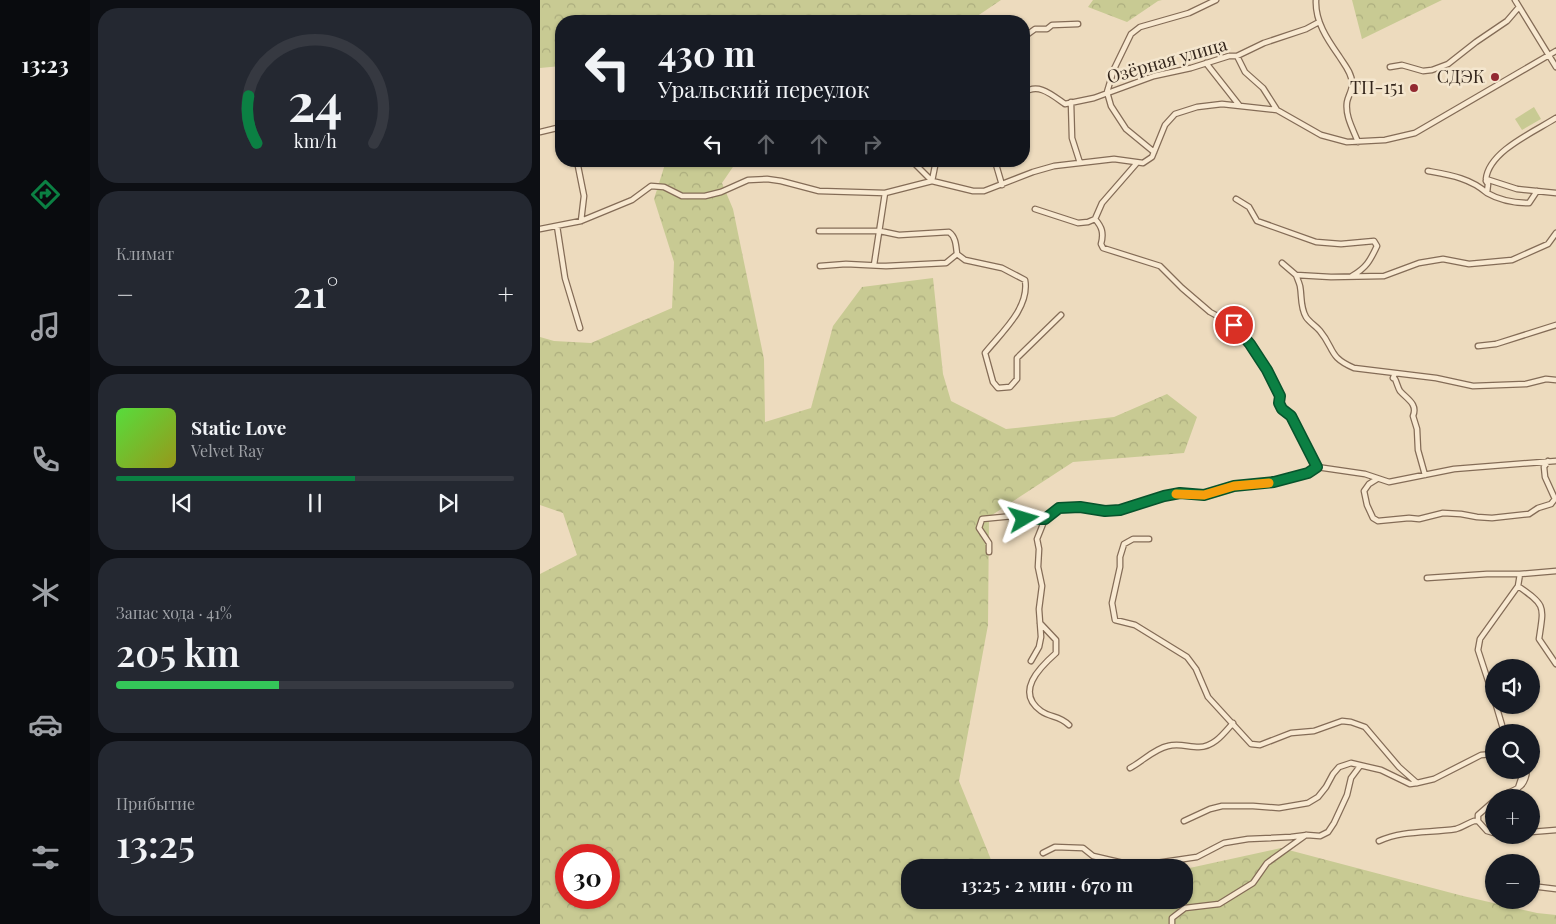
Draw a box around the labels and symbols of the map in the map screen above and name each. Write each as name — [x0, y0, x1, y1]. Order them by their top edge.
street label: Озёрная улица — [1104, 31, 1230, 89]
place label: СДЭК — [1437, 64, 1485, 88]
marker: СДЭК — [1489, 71, 1501, 83]
place label: ТП-151 — [1350, 75, 1404, 99]
marker: ТП-151 — [1408, 82, 1420, 94]
pin — [1213, 304, 1255, 346]
position arrow — [997, 492, 1049, 544]
speed limit sign: 30 — [555, 844, 620, 909]

